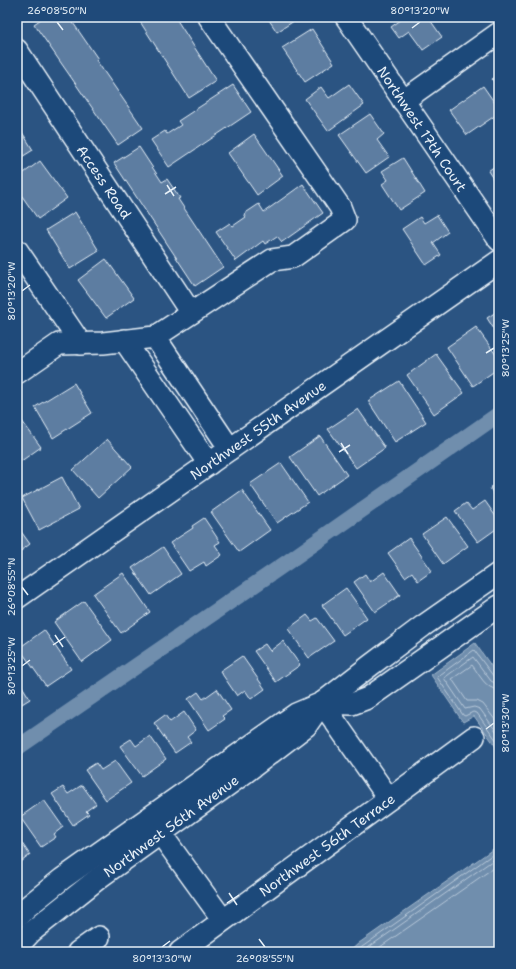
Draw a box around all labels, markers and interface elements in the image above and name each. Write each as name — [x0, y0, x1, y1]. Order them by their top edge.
text: 26°08'50"N — [27, 4, 87, 17]
text: 80°13'20"W — [390, 4, 450, 17]
street label: Northwest 17th Court — [373, 63, 471, 195]
street label: Access Road — [73, 142, 135, 222]
text: 80°13'20"W — [5, 261, 18, 321]
text: 80°13'25"W — [499, 318, 512, 377]
street label: Northwest 55th Avenue — [186, 376, 330, 484]
text: 26°08'55"N — [5, 558, 18, 616]
text: 80°13'25"W — [5, 636, 18, 695]
text: 80°13'30"W — [499, 693, 512, 753]
street label: Northwest 56th Avenue — [100, 771, 242, 881]
street label: Northwest 56th Terrace — [255, 790, 399, 900]
text: 80°13'30"W — [132, 952, 192, 965]
text: 26°08'55"N — [236, 952, 294, 965]

